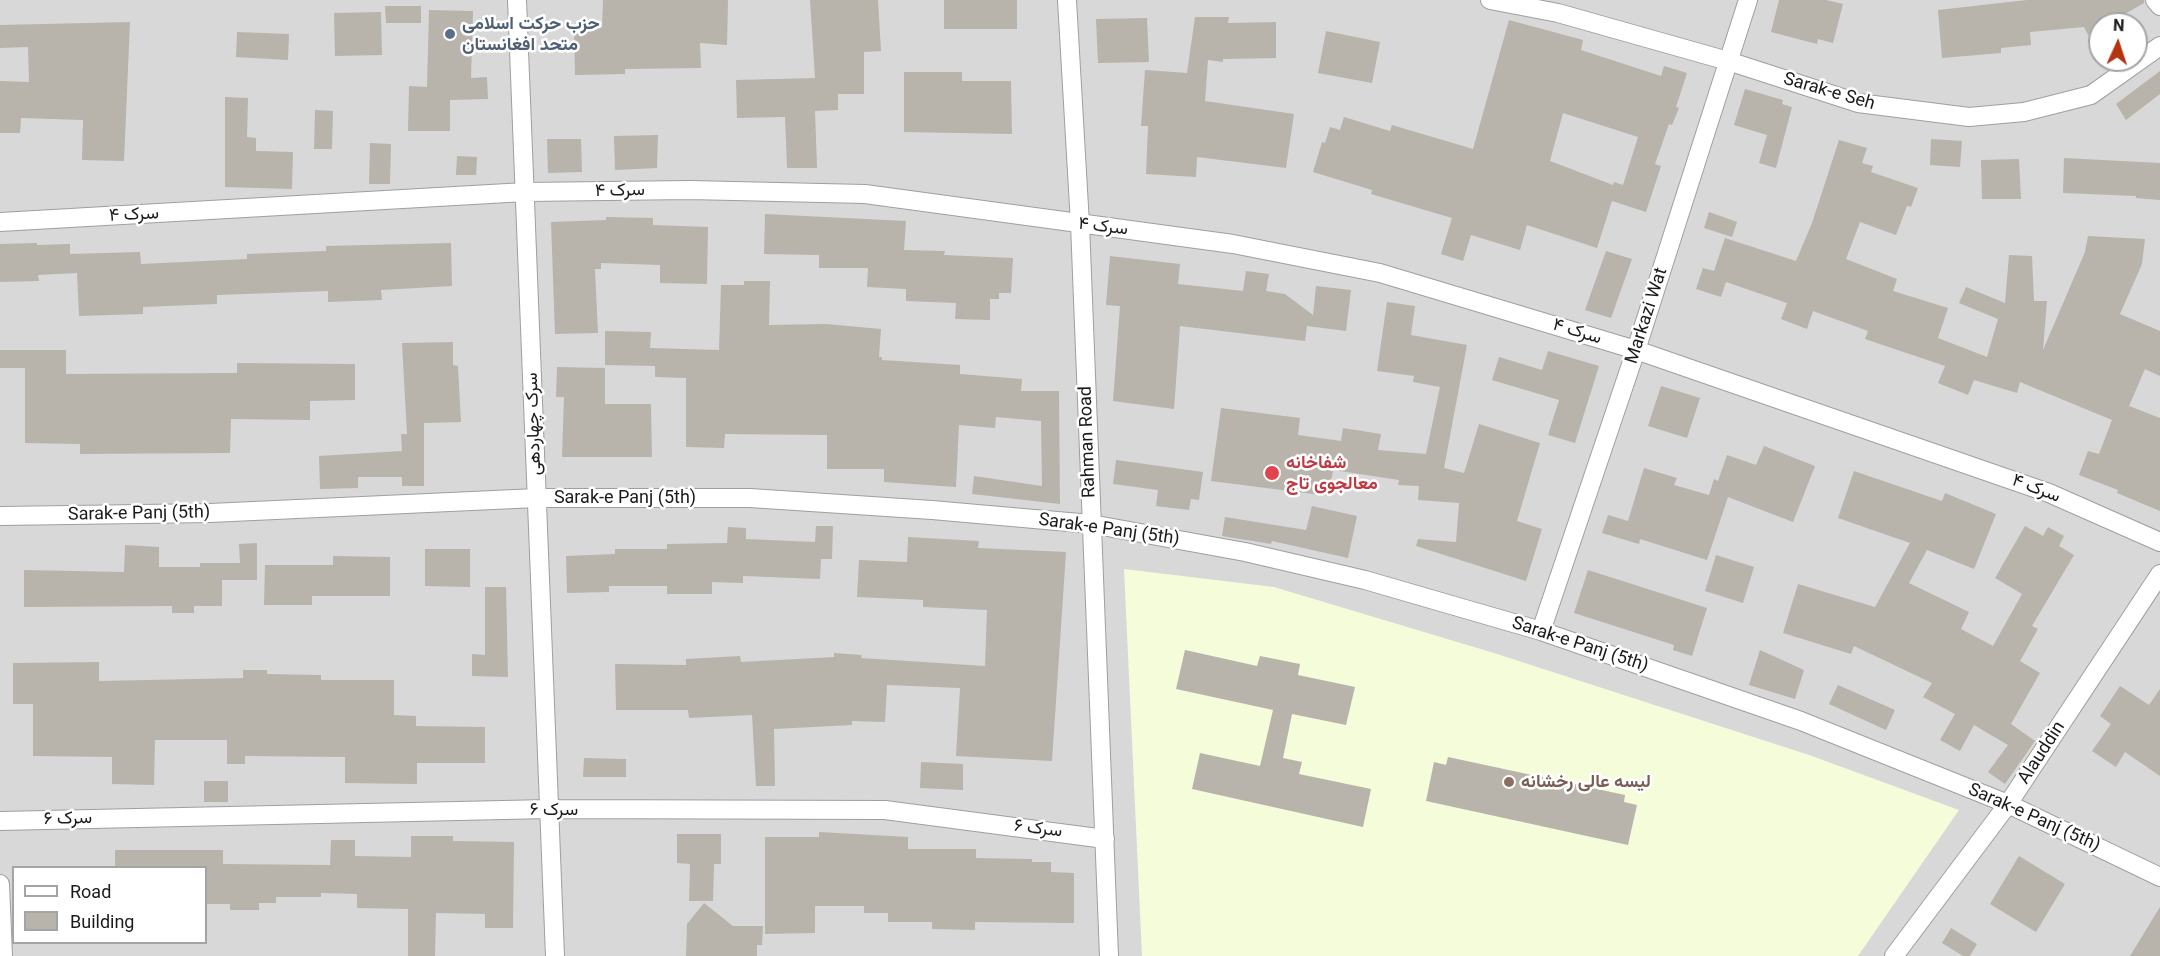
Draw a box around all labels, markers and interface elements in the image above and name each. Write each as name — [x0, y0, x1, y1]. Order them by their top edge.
north arrow — [2088, 12, 2148, 72]
place label: حزب حرکت اسلامی متحد افغانستان — [462, 13, 600, 56]
text: N — [2113, 16, 2125, 35]
marker: حزب حرکت اسلامی متحد افغانستان — [443, 27, 457, 41]
street label: Sarak-e Seh — [1781, 69, 1877, 115]
street label: سرک ۴ — [595, 180, 645, 202]
street label: سرک ۴ — [108, 203, 160, 227]
street label: سرک ۴ — [1077, 213, 1129, 241]
street label: Markazi Wat — [1621, 265, 1673, 367]
street label: سرک ۴ — [1550, 314, 1604, 350]
street label: سرک چهاردهی — [521, 372, 547, 476]
street label: Rahman Road — [1075, 386, 1101, 498]
place label: شفاخانه معالجوی تاج — [1286, 452, 1378, 494]
marker: شفاخانه معالجوی تاج — [1263, 464, 1281, 482]
street label: سرک ۴ — [2009, 470, 2063, 508]
street label: Sarak-e Panj (5th) — [554, 487, 696, 509]
street label: Sarak-e Panj (5th) — [68, 502, 210, 526]
street label: Sarak-e Panj (5th) — [1037, 509, 1181, 551]
street label: Sarak-e Panj (5th) — [1509, 613, 1651, 677]
street label: Alauddin — [2014, 718, 2070, 788]
place label: لیسه عالی رخشانه — [1521, 771, 1651, 793]
marker: لیسه عالی رخشانه — [1502, 775, 1516, 789]
street label: Sarak-e Panj (5th) — [1965, 779, 2103, 857]
street label: سرک ۶ — [530, 799, 578, 821]
street label: سرک ۶ — [44, 808, 92, 830]
street label: سرک ۶ — [1013, 815, 1063, 843]
legend — [12, 866, 207, 944]
text: Road — [70, 881, 111, 902]
text: Building — [70, 911, 134, 932]

